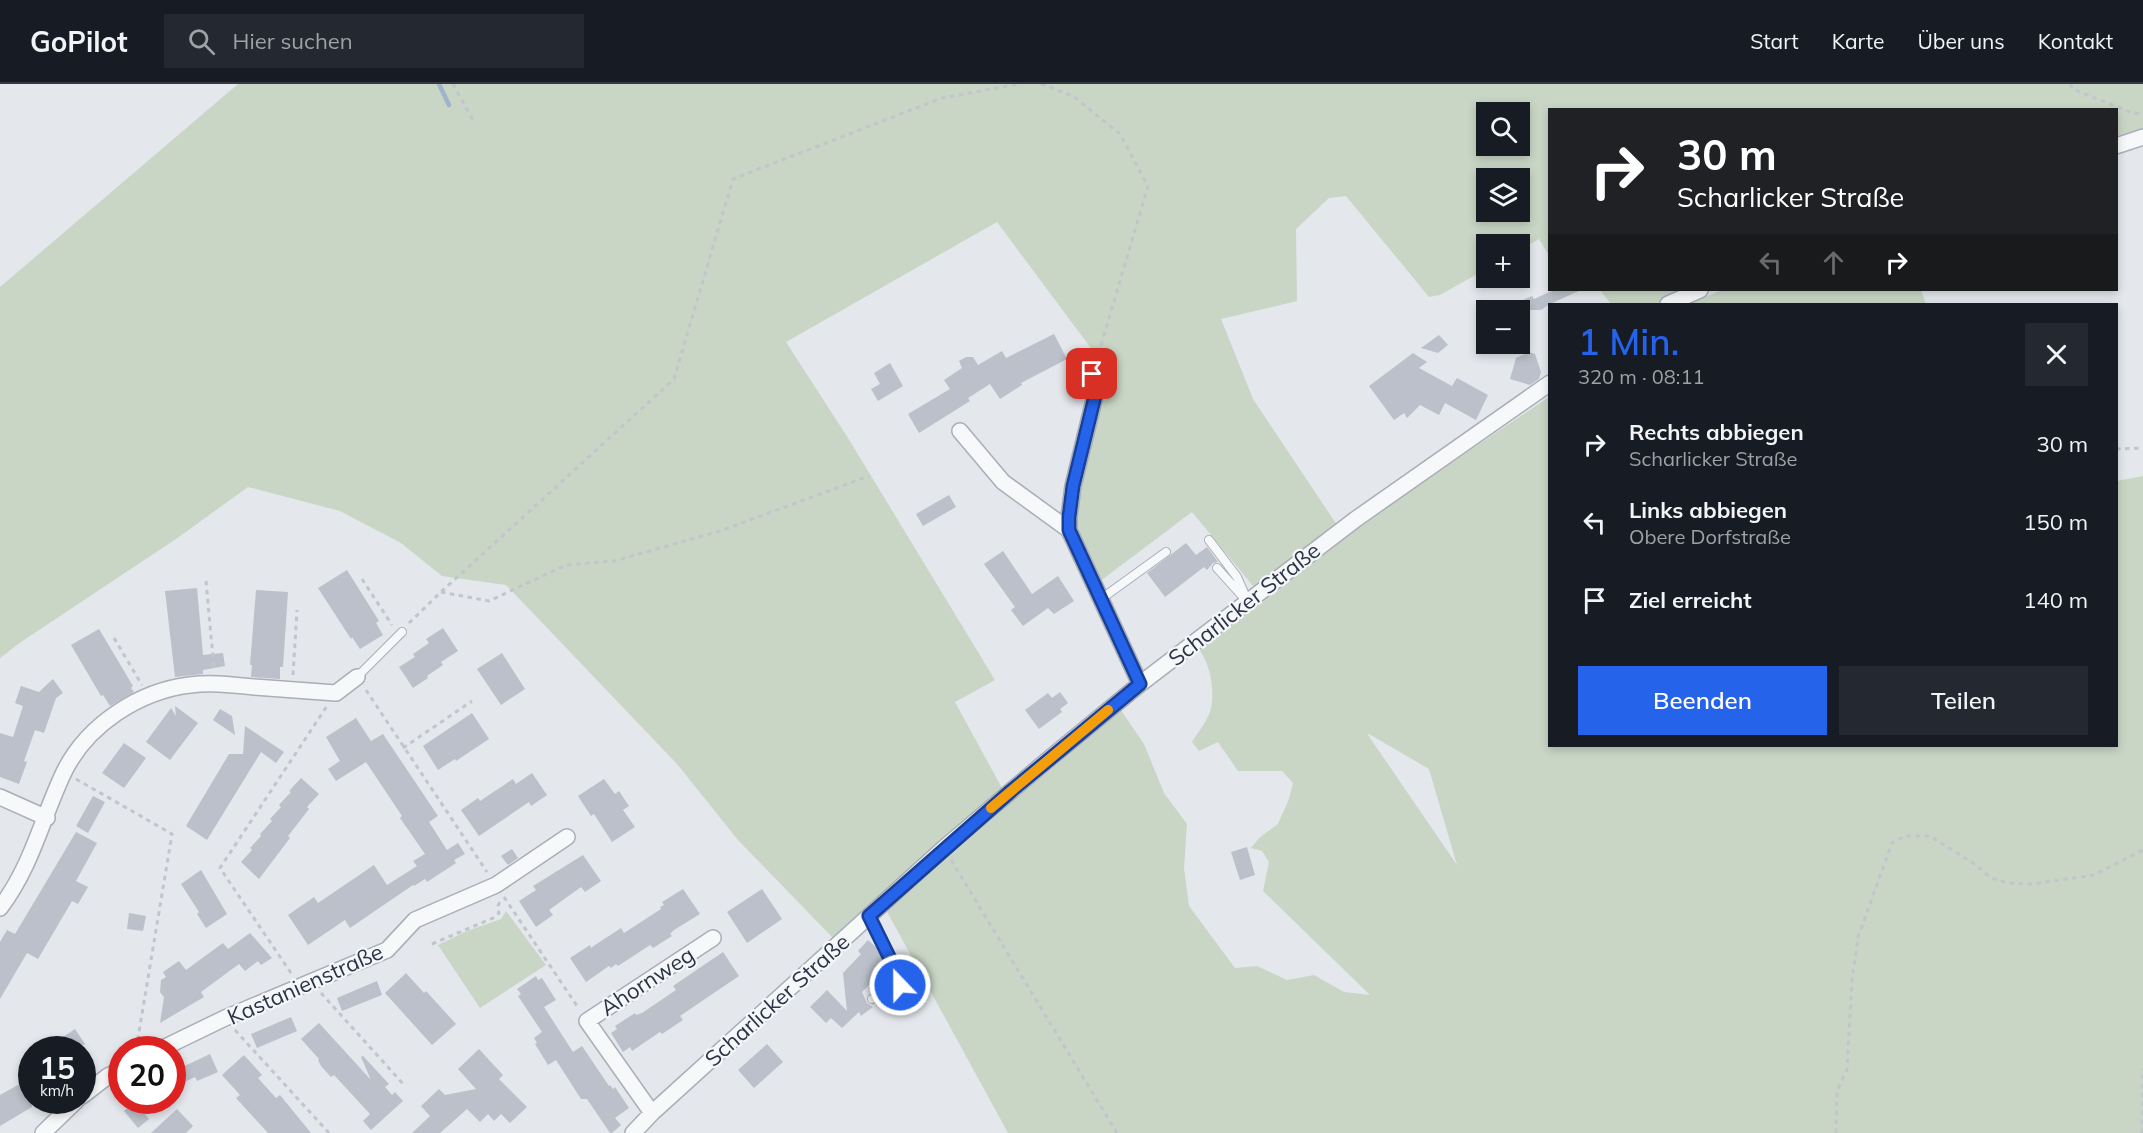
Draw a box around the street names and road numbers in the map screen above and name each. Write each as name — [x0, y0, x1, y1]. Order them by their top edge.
street label: Scharlicker Straße — [1162, 536, 1326, 672]
street label: Scharlicker Straße — [699, 928, 855, 1072]
street label: Kastanienstraße — [223, 937, 387, 1031]
street label: Ahornweg — [595, 940, 699, 1022]

